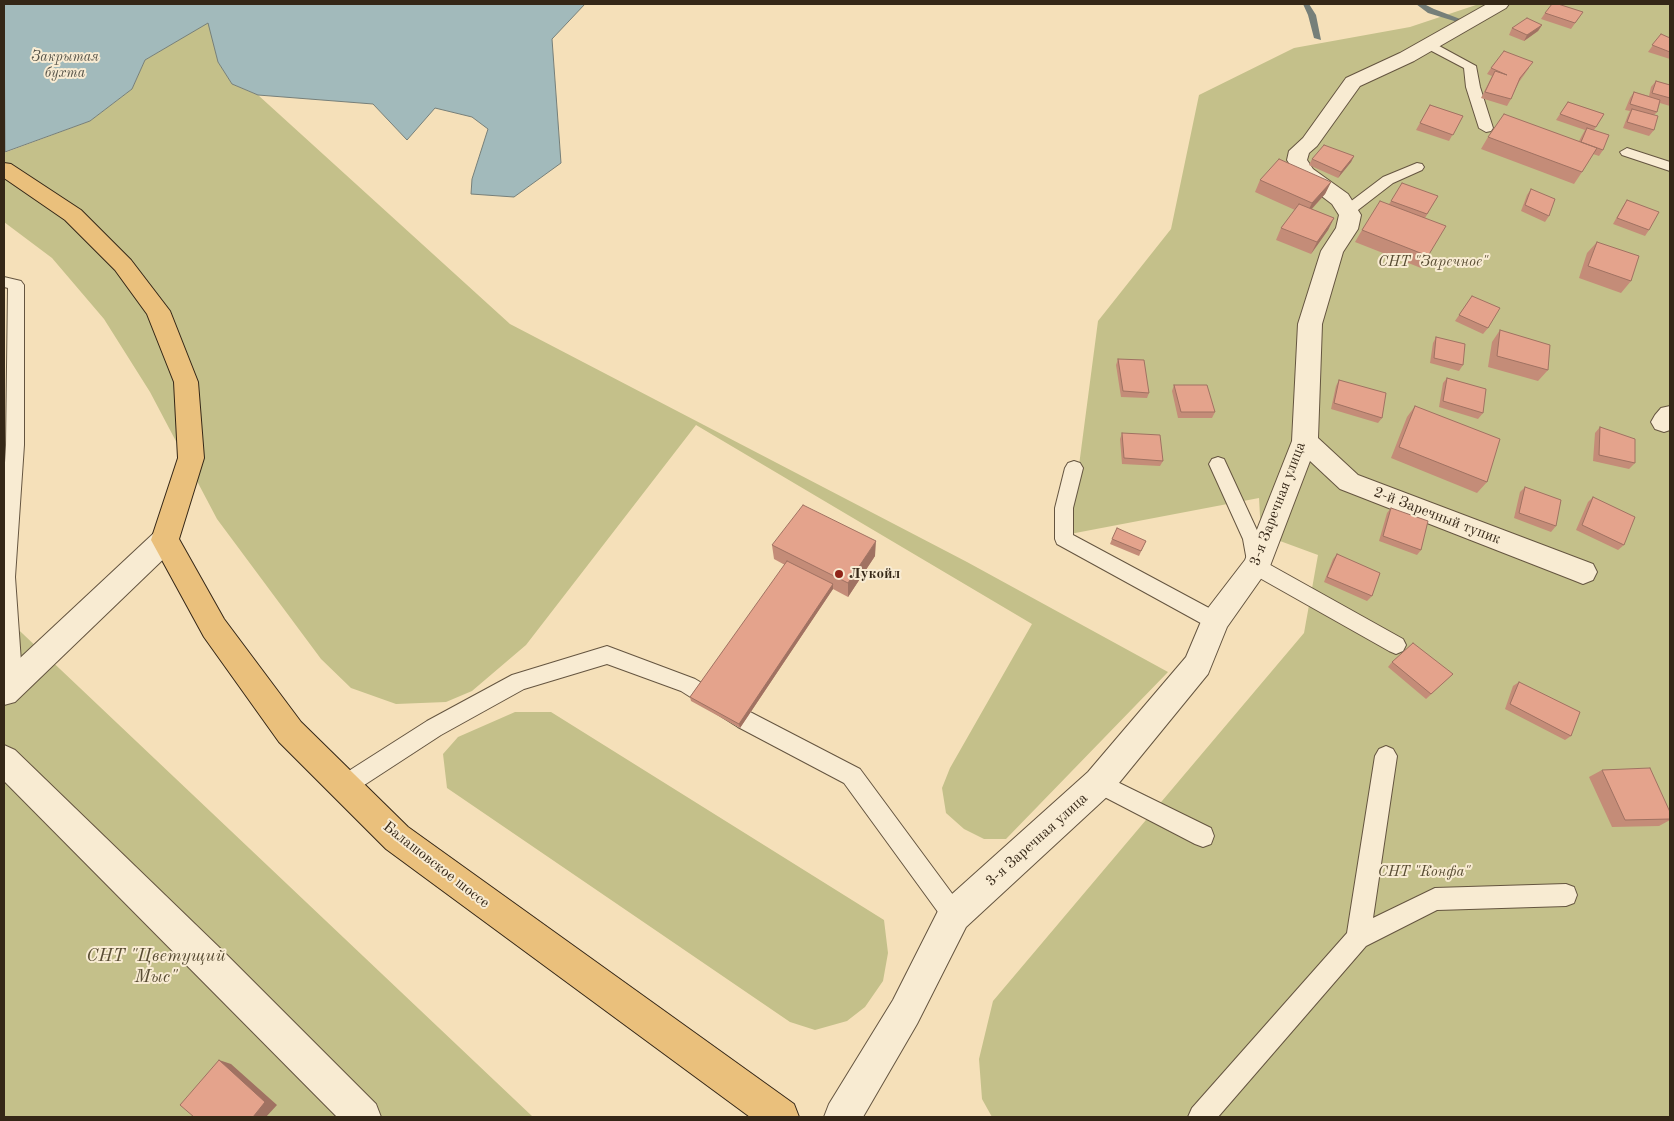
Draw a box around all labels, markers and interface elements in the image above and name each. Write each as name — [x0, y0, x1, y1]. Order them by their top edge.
water label: Закрытая бухта — [31, 49, 99, 82]
park label: СНТ "Заречное" — [1378, 253, 1488, 271]
street label: 3-я Заречная улица — [1246, 440, 1310, 568]
street label: 2-й Заречный тупик — [1371, 483, 1503, 549]
place label: Лукойл — [849, 565, 900, 583]
marker: Лукойл — [833, 568, 845, 580]
street label: 3-я Заречная улица — [982, 789, 1092, 891]
street label: Балашовское шоссе — [379, 818, 493, 912]
park label: СНТ "Конфа" — [1378, 863, 1470, 881]
park label: СНТ "Цветущий Мыс" — [86, 945, 226, 988]

